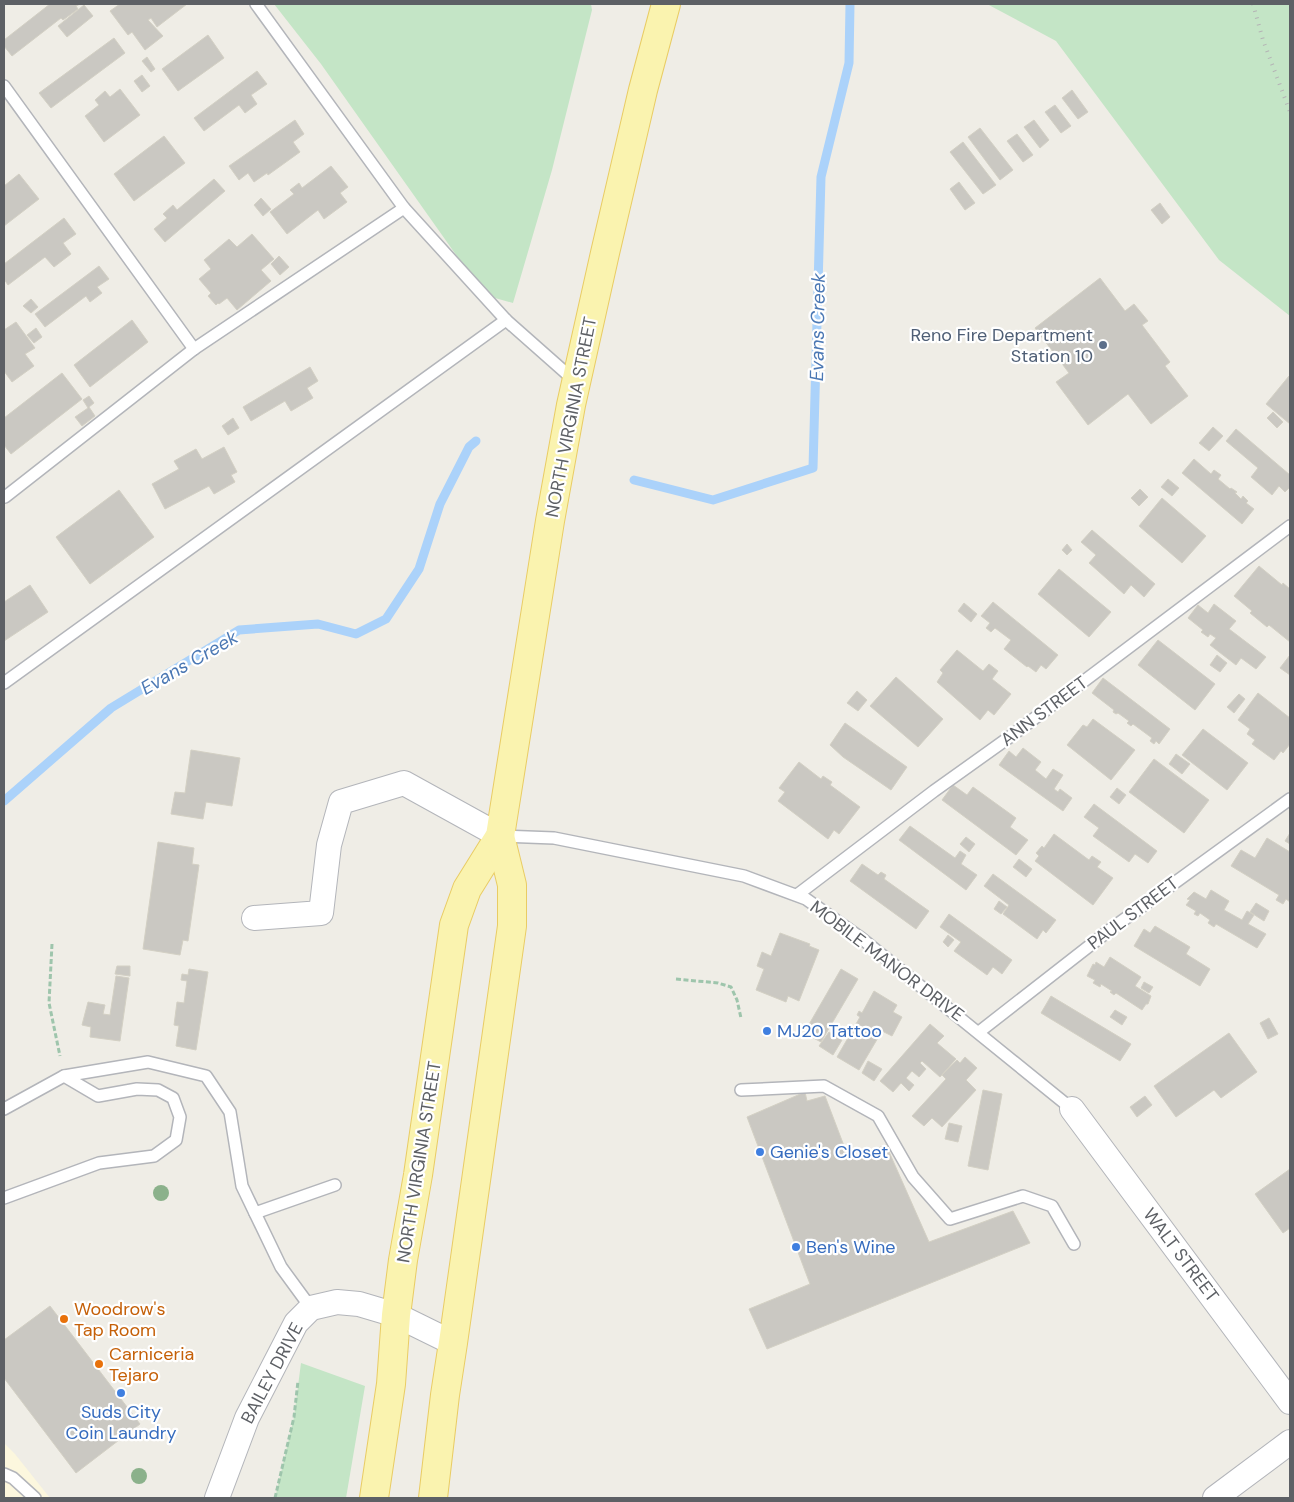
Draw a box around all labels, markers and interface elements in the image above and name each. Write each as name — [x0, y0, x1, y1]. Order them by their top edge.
water label: Evans Creek — [804, 272, 831, 381]
street label: NORTH VIRGINIA STREET — [540, 315, 602, 519]
place label: Reno Fire Department Station 10 — [911, 323, 1093, 368]
marker: Reno Fire Department Station 10 — [1097, 339, 1109, 351]
water label: Evans Creek — [136, 624, 243, 700]
street label: ANN STREET — [996, 670, 1092, 752]
street label: PAUL STREET — [1083, 871, 1183, 955]
street label: MOBILE MANOR DRIVE — [805, 895, 969, 1027]
place label: MJ20 Tattoo — [777, 1019, 882, 1043]
marker: MJ20 Tattoo — [761, 1025, 773, 1037]
street label: NORTH VIRGINIA STREET — [391, 1059, 447, 1265]
place label: Genie's Closet — [770, 1140, 888, 1164]
marker: Genie's Closet — [754, 1146, 766, 1158]
street label: WALT STREET — [1138, 1203, 1224, 1307]
place label: Ben's Wine — [806, 1235, 896, 1259]
marker: Ben's Wine — [790, 1241, 802, 1253]
place label: Woodrow's Tap Room — [74, 1297, 165, 1342]
marker: Woodrow's Tap Room — [58, 1313, 70, 1325]
street label: BAILEY DRIVE — [235, 1318, 309, 1428]
place label: Carniceria Tejaro — [109, 1342, 194, 1387]
marker: Carniceria Tejaro — [93, 1358, 105, 1370]
marker: Suds City Coin Laundry — [115, 1387, 127, 1399]
place label: Suds City Coin Laundry — [66, 1400, 176, 1445]

